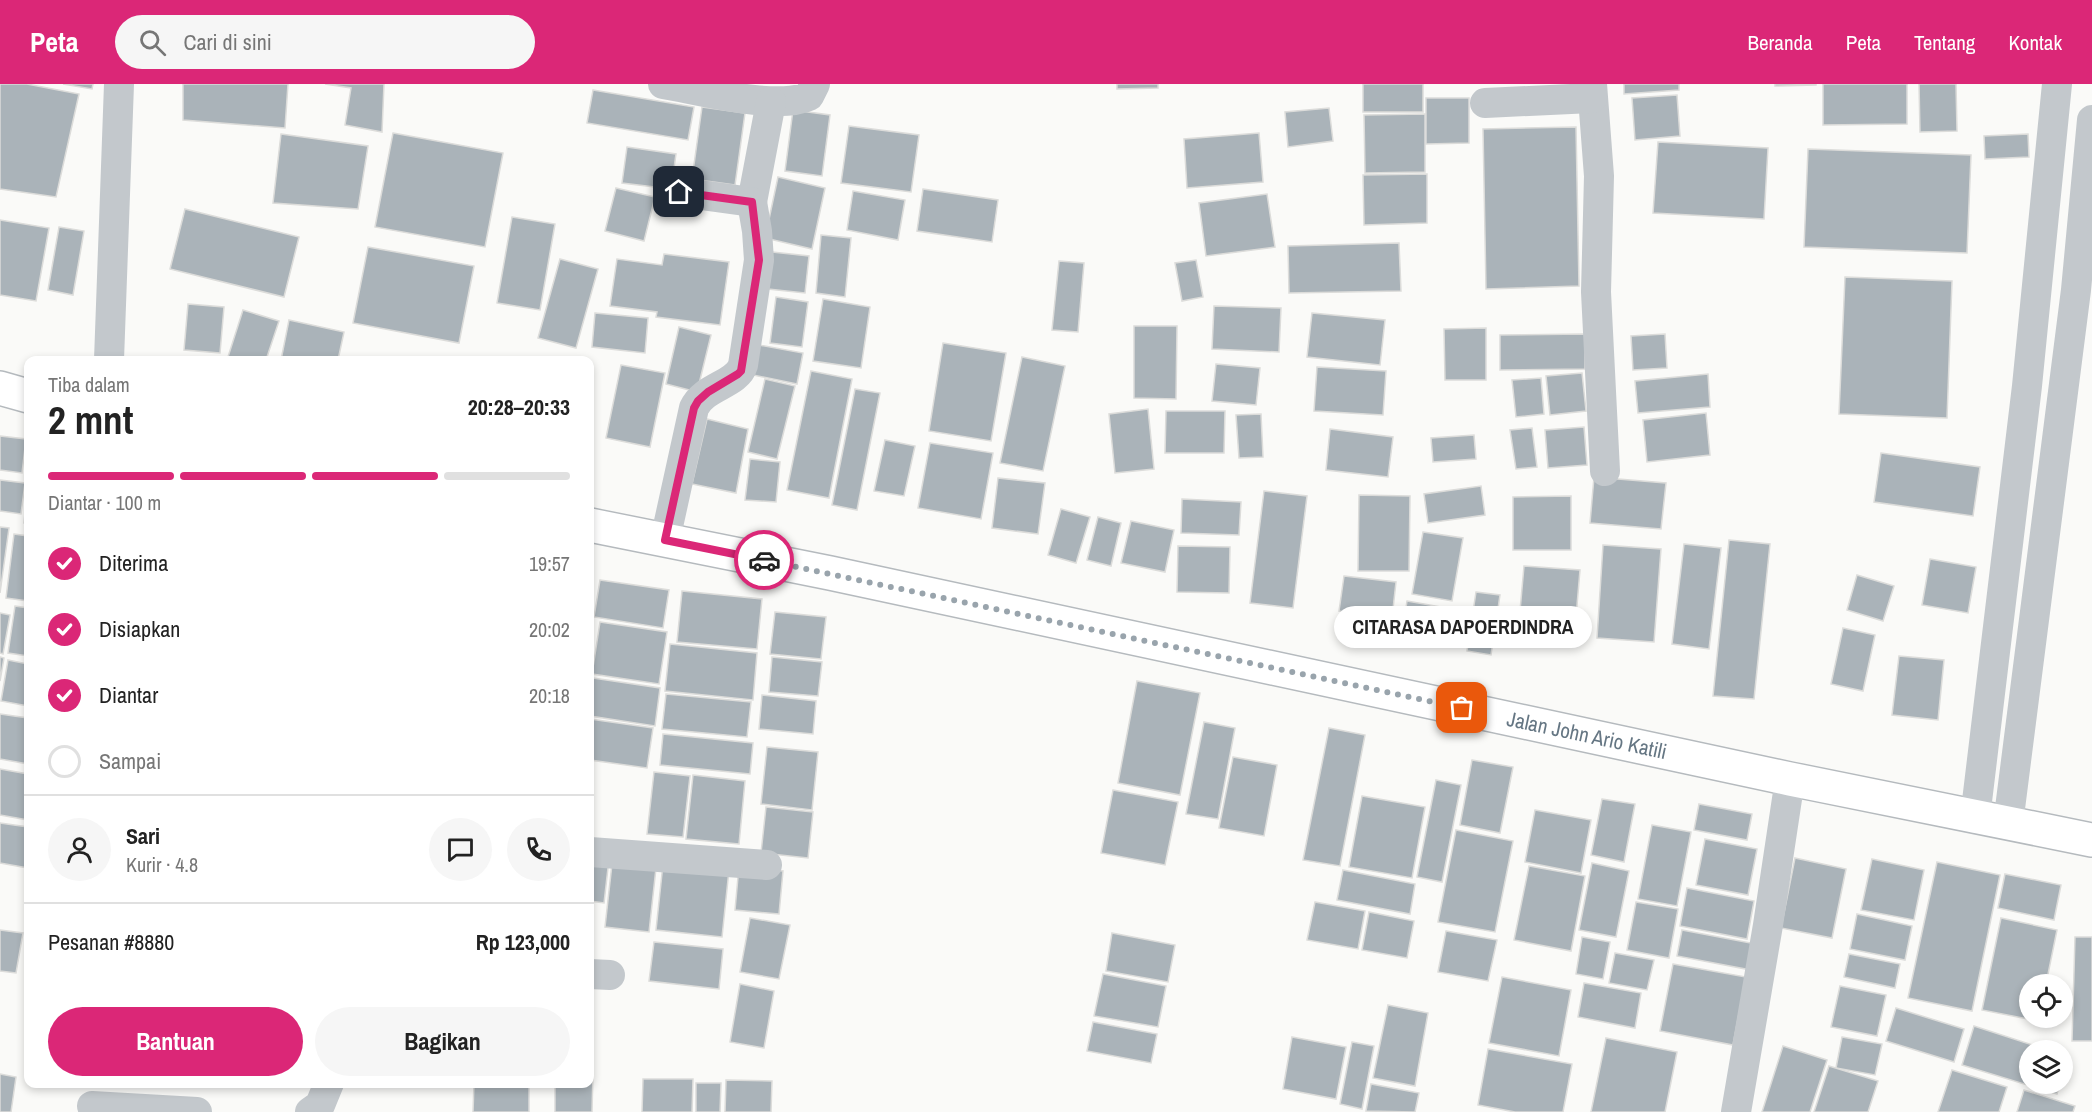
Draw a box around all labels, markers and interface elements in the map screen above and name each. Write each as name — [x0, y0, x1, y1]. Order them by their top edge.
search box — [115, 15, 535, 69]
text: Peta — [30, 23, 79, 61]
icon: search — [136, 26, 169, 59]
text: Cari di sini — [184, 27, 272, 57]
text: Beranda — [1748, 28, 1813, 57]
text: Peta — [1846, 28, 1881, 57]
text: Tentang — [1914, 28, 1975, 57]
text: Kontak — [2008, 28, 2062, 57]
pin — [653, 166, 704, 217]
icon: home — [662, 175, 695, 208]
text: Tiba dalam — [48, 371, 130, 398]
text: 20:28–20:33 — [468, 392, 570, 422]
text: 2 mnt — [48, 394, 133, 446]
text: Diantar · 100 m — [48, 489, 161, 516]
courier — [734, 530, 794, 590]
icon: car — [748, 544, 781, 577]
icon: check — [48, 547, 81, 580]
text: Diterima — [99, 548, 168, 578]
text: 19:57 — [529, 550, 570, 577]
callout: CITARASA DAPOERDINDRA — [1333, 606, 1591, 648]
icon: check — [48, 613, 81, 646]
text: CITARASA DAPOERDINDRA — [1352, 613, 1574, 640]
text: Disiapkan — [99, 614, 180, 644]
text: 20:02 — [529, 616, 570, 643]
icon: check — [48, 679, 81, 712]
text: Diantar — [99, 680, 158, 710]
text: 20:18 — [529, 682, 570, 709]
pin — [1436, 682, 1487, 733]
icon: bag — [1445, 691, 1478, 724]
street label: Jalan John Ario Katili — [1504, 704, 1670, 766]
text: Sampai — [99, 746, 161, 776]
button: person — [48, 818, 111, 881]
button: chat — [429, 818, 492, 881]
button: phone — [507, 818, 570, 881]
text: Sari — [126, 821, 160, 851]
text: Kurir · 4.8 — [126, 851, 198, 878]
text: Pesanan #8880 — [48, 927, 174, 957]
text: Rp 123,000 — [476, 927, 570, 957]
map controls — [2019, 974, 2073, 1094]
button: locate — [2019, 974, 2073, 1028]
button: Bantuan — [48, 1007, 303, 1076]
button: Bagikan — [315, 1007, 570, 1076]
button: layers — [2019, 1040, 2073, 1094]

